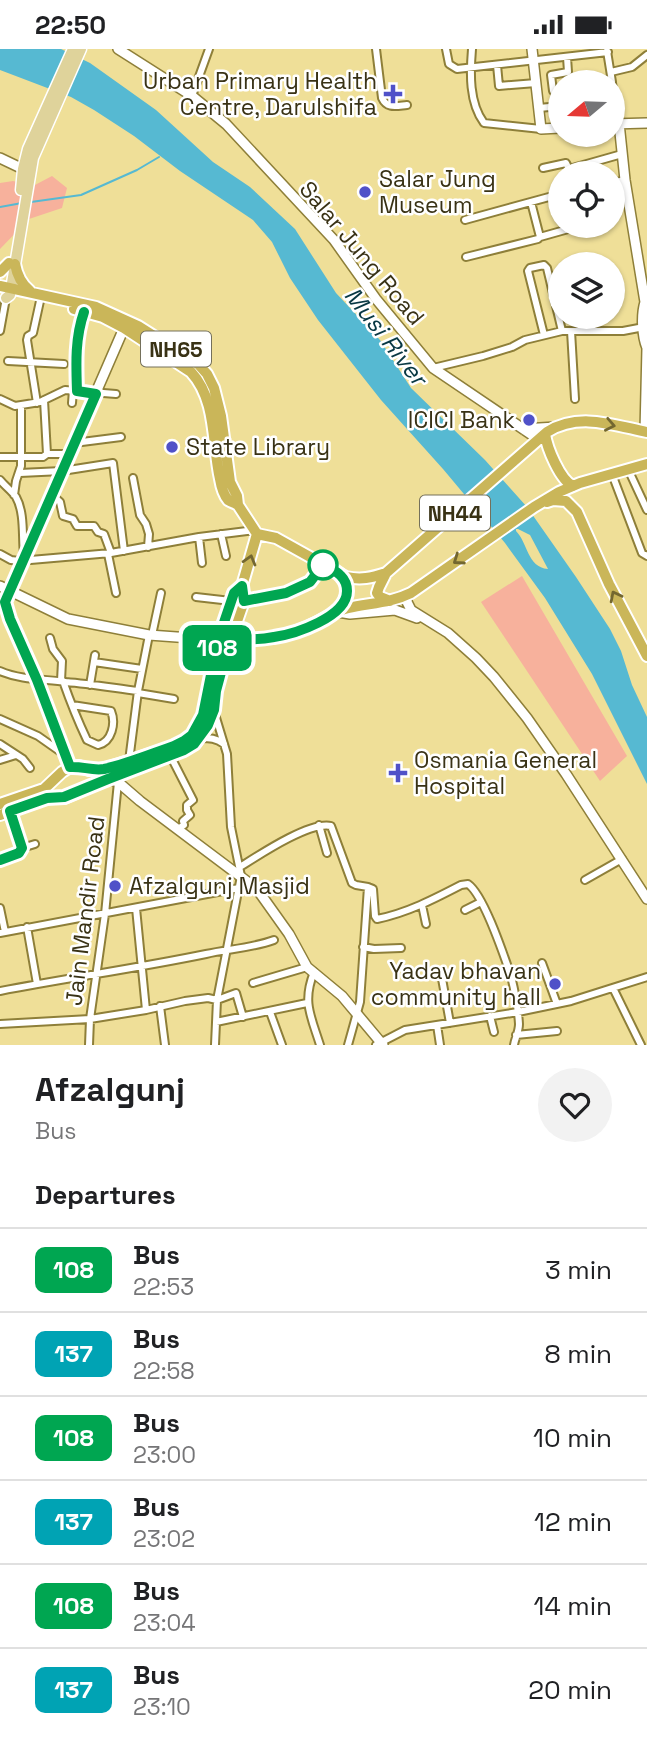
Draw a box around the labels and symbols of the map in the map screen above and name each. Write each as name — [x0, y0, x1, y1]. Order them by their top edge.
place label: Urban Primary Health Centre, Darulshifa — [143, 66, 377, 122]
north arrow — [548, 70, 625, 147]
marker: Urban Primary Health Centre, Darulshifa — [383, 84, 403, 104]
place label: Salar Jung Museum — [379, 164, 496, 220]
street label: Salar Jung Road — [293, 175, 431, 331]
marker: Salar Jung Museum — [357, 184, 373, 200]
water label: Musi River — [338, 280, 436, 394]
road number: NH65 — [141, 331, 211, 367]
place label: ICICI Bank — [408, 405, 515, 435]
marker: ICICI Bank — [521, 412, 537, 428]
one-way arrow — [604, 416, 616, 431]
place label: State Library — [186, 432, 330, 462]
marker: State Library — [164, 439, 180, 455]
road number: NH44 — [420, 496, 490, 531]
unlabelled marker — [308, 550, 338, 580]
one-way arrow — [453, 552, 466, 565]
one-way arrow — [242, 554, 256, 566]
one-way arrow — [609, 591, 623, 603]
line badge: 108 — [177, 625, 257, 671]
place label: Osmania General Hospital — [414, 745, 597, 801]
marker: Osmania General Hospital — [388, 763, 408, 783]
street label: Jain Mandir Road — [58, 815, 112, 1007]
place label: Afzalgunj Masjid — [129, 871, 310, 901]
marker: Afzalgunj Masjid — [107, 878, 123, 894]
place label: Yadav bhavan community hall — [371, 956, 541, 1012]
marker: Yadav bhavan community hall — [547, 976, 563, 992]

